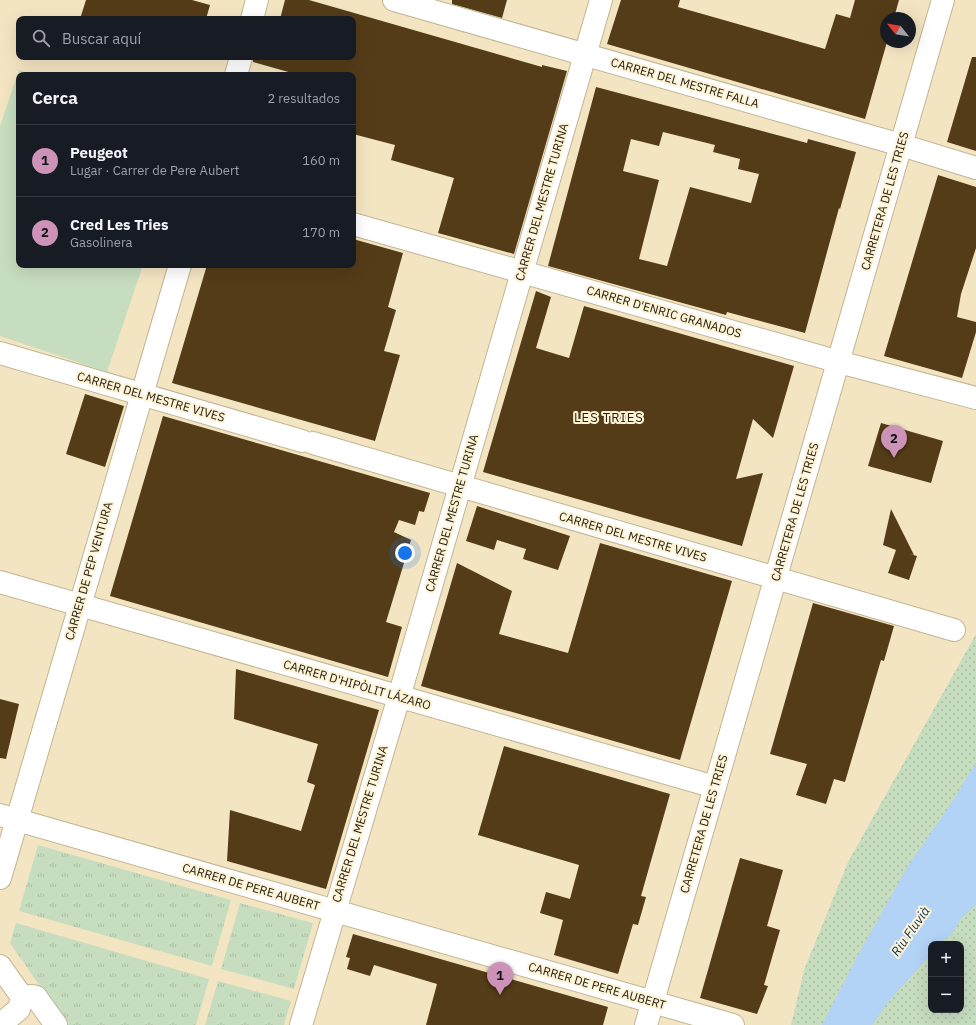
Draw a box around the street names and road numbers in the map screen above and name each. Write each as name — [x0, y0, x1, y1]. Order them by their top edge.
street label: CARRER DEL MESTRE FALLA — [609, 54, 761, 111]
street label: CARRER DEL MESTRE TURINA — [512, 121, 571, 283]
street label: CARRETERA DE LES TRIES — [858, 130, 912, 272]
street label: CARRER D'ENRIC GRANADOS — [585, 282, 743, 341]
street label: CARRER DEL MESTRE VIVES — [75, 368, 227, 425]
street label: CARRER DEL MESTRE TURINA — [422, 432, 481, 594]
street label: CARRETERA DE LES TRIES — [768, 441, 822, 583]
street label: CARRER DE PEP VENTURA — [62, 500, 116, 642]
street label: CARRER DEL MESTRE VIVES — [557, 508, 709, 565]
street label: CARRER D'HIPÒLIT LÁZARO — [282, 656, 433, 713]
street label: CARRER DEL MESTRE TURINA — [328, 743, 391, 904]
street label: CARRETERA DE LES TRIES — [677, 753, 731, 895]
street label: CARRER DE PERE AUBERT — [181, 860, 322, 913]
street label: CARRER DE PERE AUBERT — [527, 959, 668, 1012]

